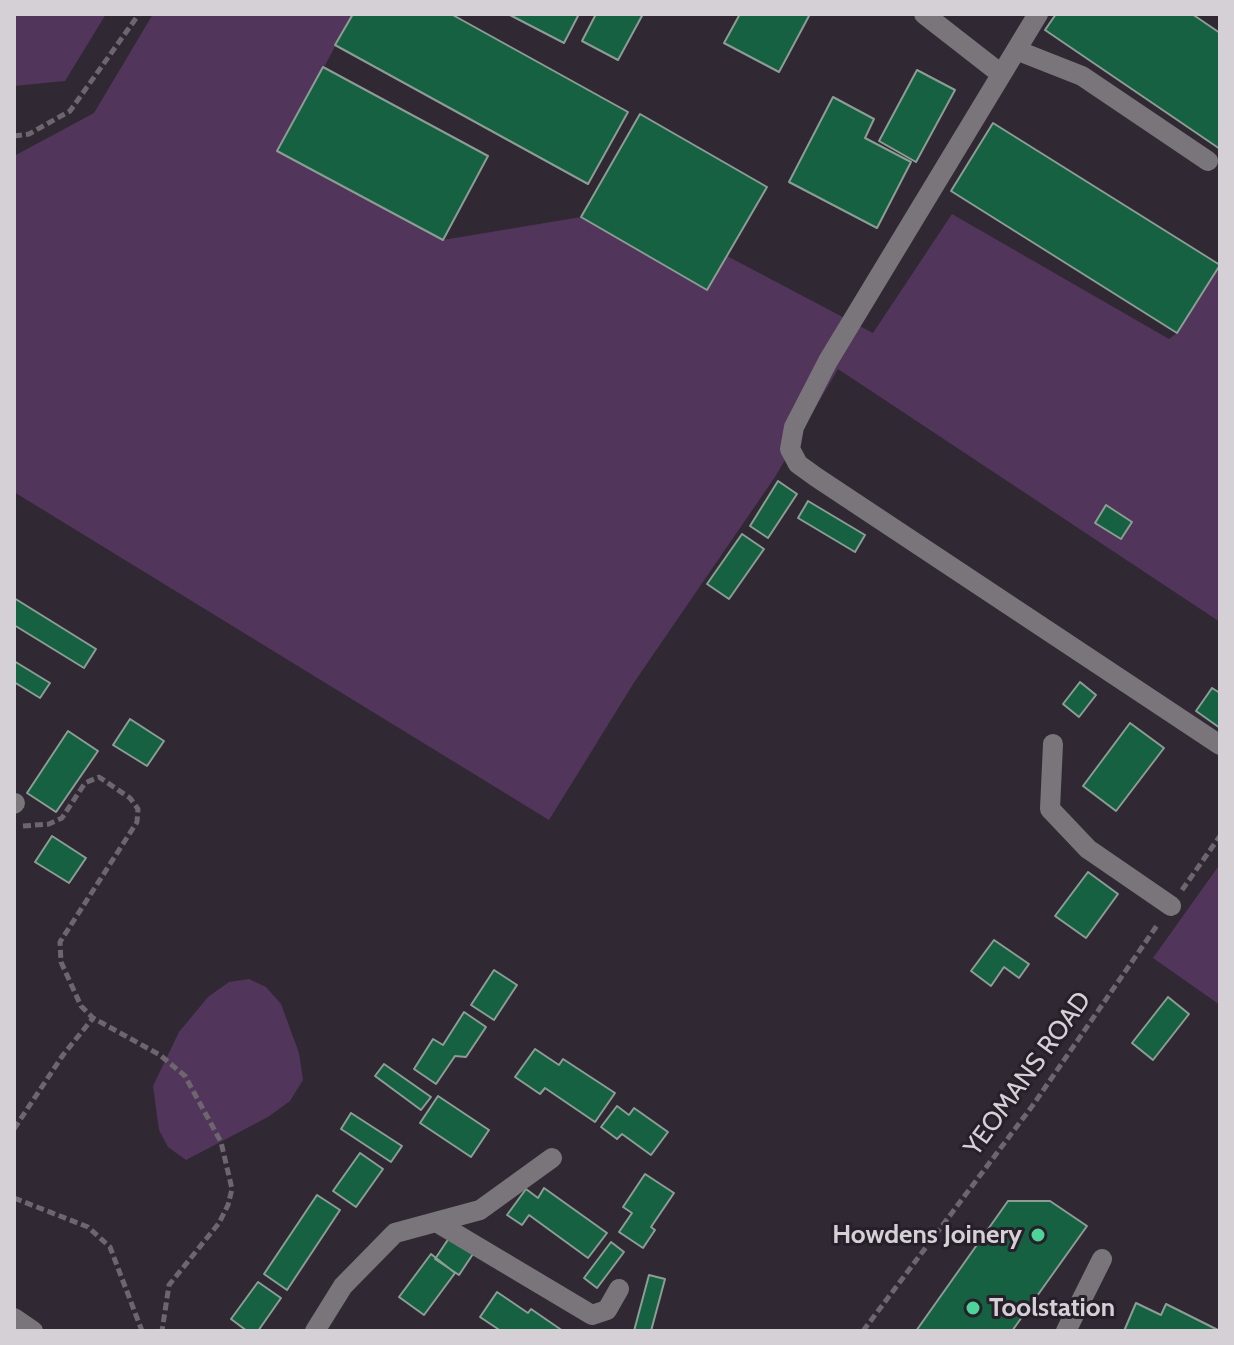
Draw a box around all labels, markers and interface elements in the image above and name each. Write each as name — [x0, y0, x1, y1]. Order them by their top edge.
street label: YEOMANS ROAD — [958, 986, 1098, 1162]
place label: Howdens Joinery — [832, 1219, 1022, 1251]
marker: Howdens Joinery — [1029, 1226, 1047, 1244]
place label: Toolstation — [989, 1292, 1115, 1324]
marker: Toolstation — [964, 1299, 982, 1317]

